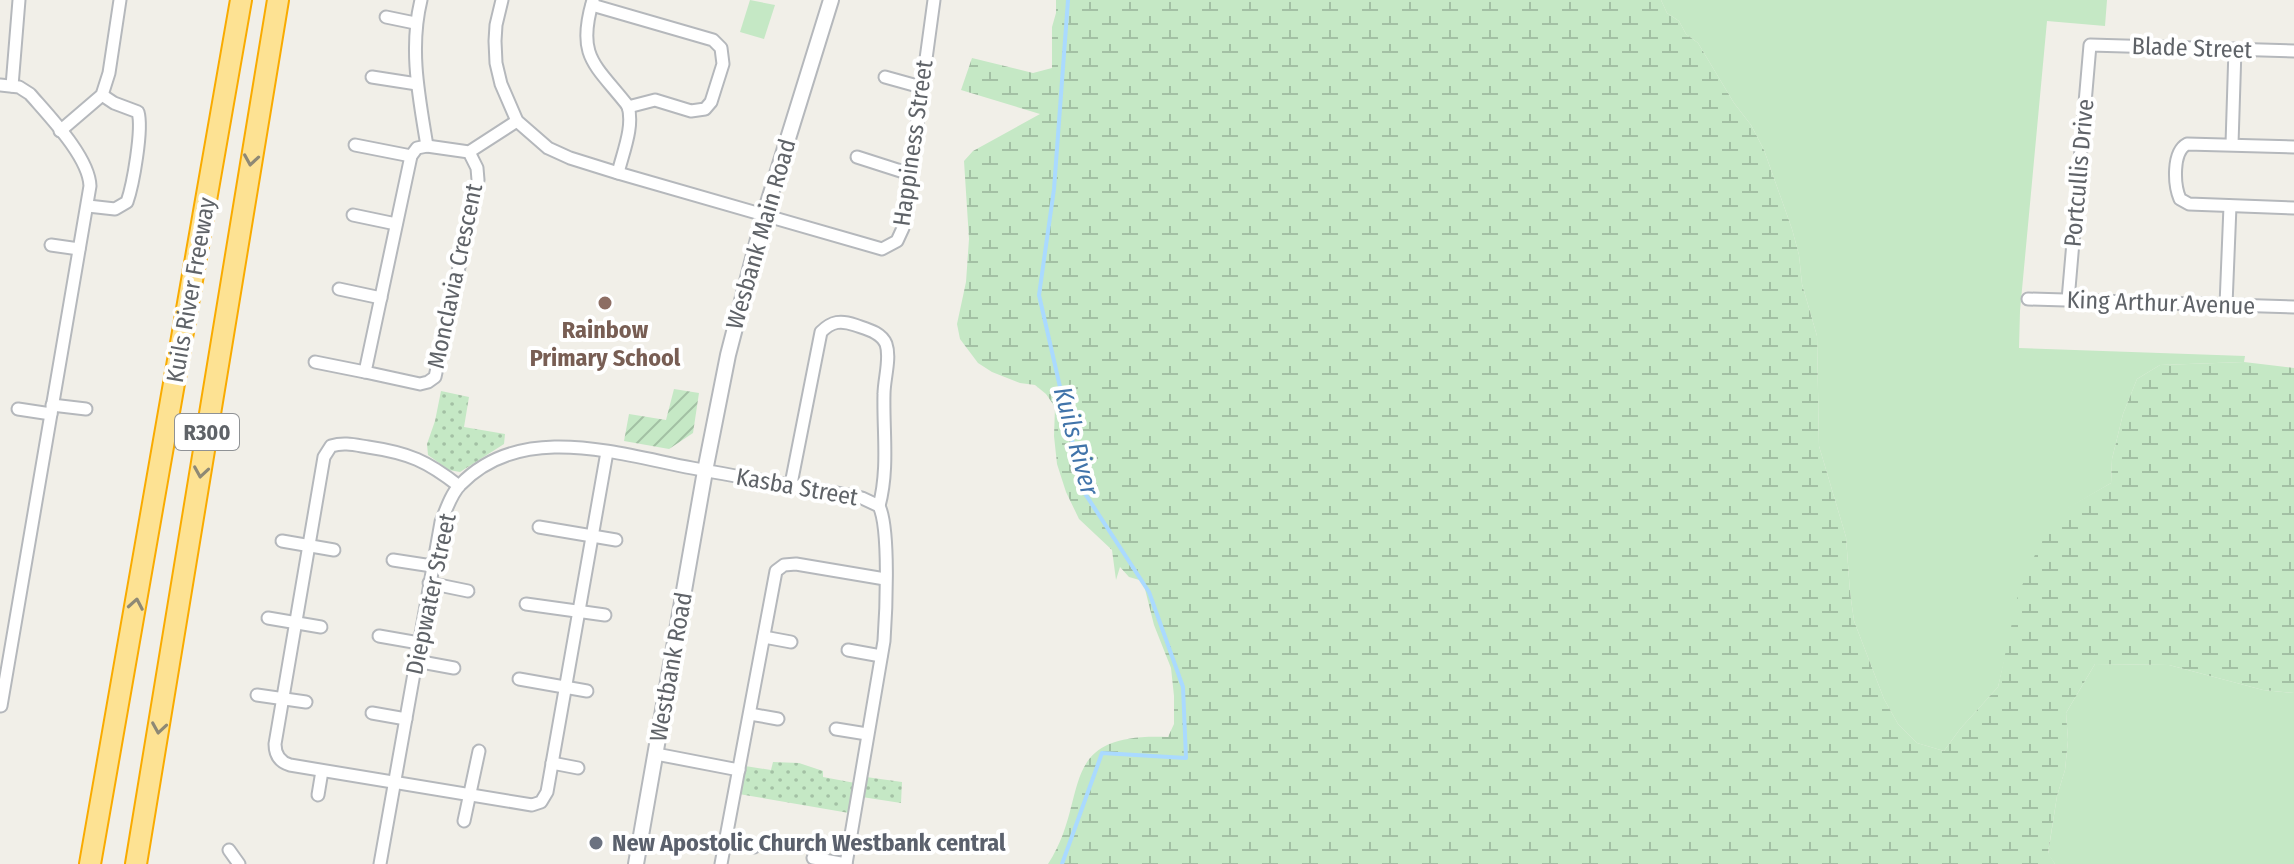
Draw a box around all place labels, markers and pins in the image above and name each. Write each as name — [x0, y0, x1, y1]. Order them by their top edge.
marker: Rainbow Primary School — [596, 294, 614, 312]
place label: Rainbow Primary School — [530, 316, 681, 372]
place label: New Apostolic Church Westbank central — [612, 829, 1006, 857]
marker: New Apostolic Church Westbank central — [587, 834, 605, 852]

